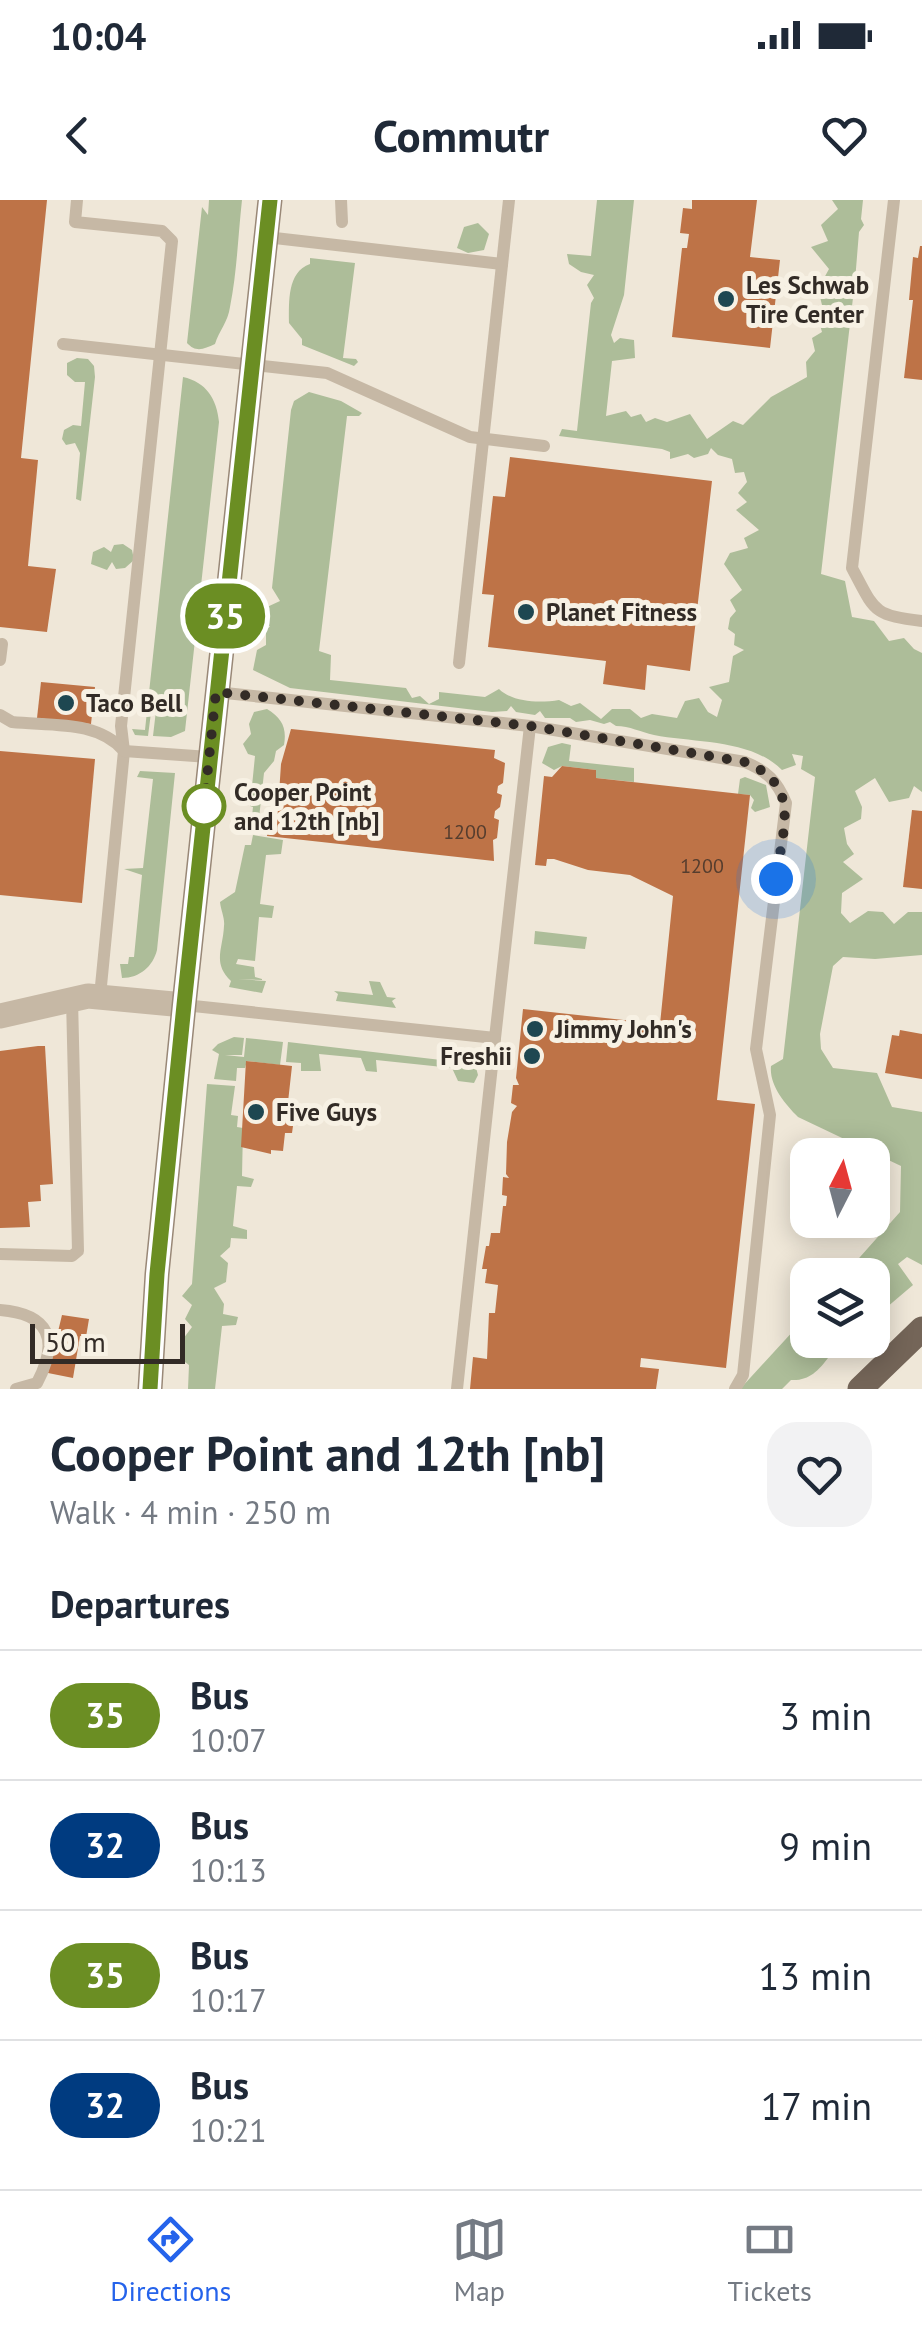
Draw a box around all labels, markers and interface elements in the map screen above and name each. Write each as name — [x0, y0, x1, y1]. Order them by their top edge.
text: 10:04 — [50, 11, 146, 60]
text: Commutr — [373, 106, 549, 164]
icon: back — [50, 108, 105, 163]
icon: heart — [817, 108, 872, 163]
place label: Les Schwab Tire Center — [746, 269, 869, 330]
marker: Les Schwab Tire Center — [715, 288, 737, 310]
line badge: 35 — [180, 584, 270, 648]
text: 35 — [205, 593, 245, 639]
place label: Planet Fitness — [546, 596, 697, 628]
marker: Planet Fitness — [515, 601, 537, 623]
place label: Taco Bell — [86, 687, 183, 719]
marker: Taco Bell — [55, 692, 77, 714]
place label: Cooper Point and 12th [nb] — [234, 776, 380, 837]
marker: Cooper Point and 12th [nb] — [183, 785, 225, 827]
house number: 1200 — [443, 819, 487, 845]
house number: 1200 — [680, 853, 724, 879]
your location — [751, 854, 801, 904]
place label: Jimmy John's — [554, 1013, 692, 1045]
marker: Jimmy John's — [524, 1018, 546, 1040]
place label: Freshii — [440, 1040, 512, 1072]
marker: Freshii — [521, 1045, 543, 1067]
place label: Five Guys — [276, 1096, 377, 1128]
marker: Five Guys — [245, 1101, 267, 1123]
north arrow — [790, 1138, 890, 1238]
map controls — [790, 1138, 890, 1358]
button: layers — [790, 1258, 890, 1358]
scale bar — [30, 1319, 185, 1364]
text: 50 m — [45, 1323, 106, 1360]
text: Cooper Point and 12th [nb] — [50, 1422, 605, 1484]
button: heart — [767, 1422, 872, 1527]
text: Walk · 4 min · 250 m — [50, 1491, 331, 1533]
text: Departures — [50, 1579, 230, 1628]
text: Bus — [190, 1670, 249, 1719]
text: 3 min — [779, 1691, 872, 1740]
text: 35 — [85, 1692, 125, 1738]
text: 10:07 — [190, 1719, 267, 1761]
text: Bus — [190, 1800, 249, 1849]
text: 9 min — [779, 1821, 872, 1870]
text: 32 — [85, 1822, 125, 1868]
text: 10:13 — [190, 1849, 267, 1891]
text: Bus — [190, 1930, 249, 1979]
text: 13 min — [759, 1951, 872, 2000]
text: 35 — [85, 1952, 125, 1998]
text: 10:17 — [190, 1979, 267, 2021]
text: Bus — [190, 2060, 249, 2109]
text: 17 min — [761, 2081, 872, 2130]
text: 32 — [85, 2082, 125, 2128]
text: 10:21 — [190, 2109, 267, 2151]
tab: Directions — [110, 2212, 231, 2309]
tab: Map — [452, 2212, 507, 2309]
tab: Tickets — [727, 2212, 812, 2309]

